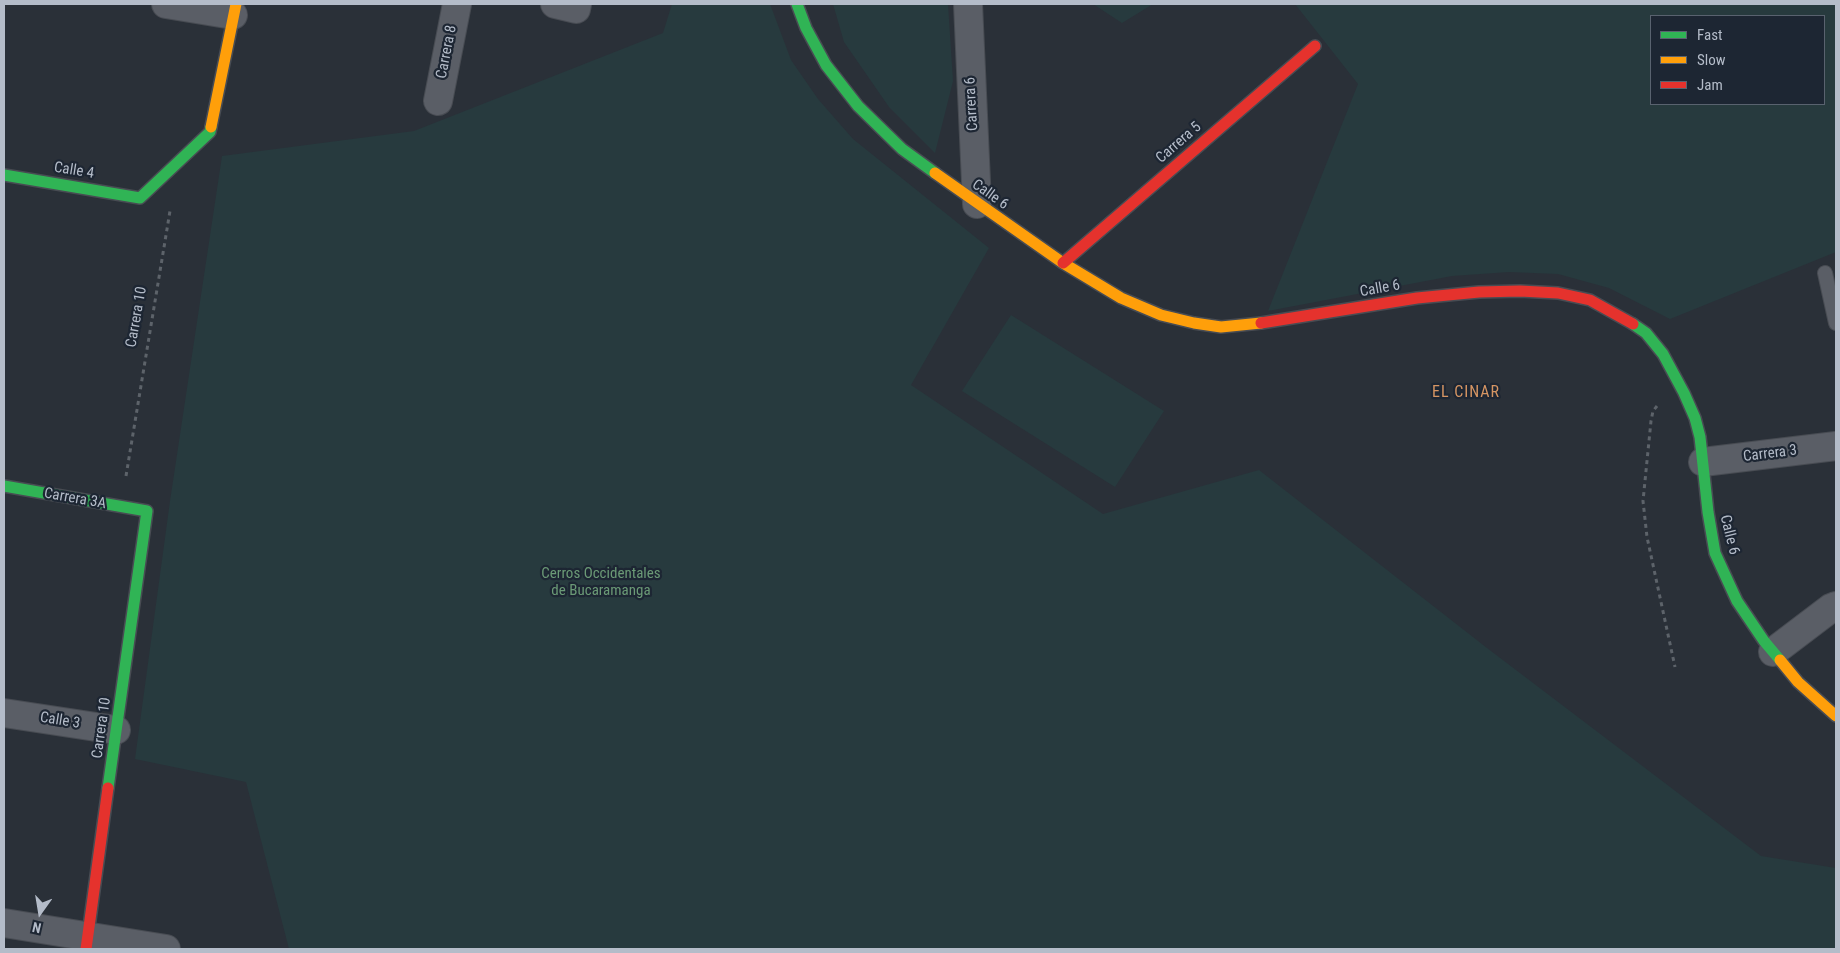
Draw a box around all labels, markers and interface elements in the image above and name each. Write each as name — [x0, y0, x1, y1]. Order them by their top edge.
legend — [1650, 15, 1825, 105]
street label: Carrera 8 — [433, 24, 461, 80]
text: Fast — [1697, 26, 1722, 44]
text: Slow — [1697, 51, 1726, 69]
text: Jam — [1697, 76, 1723, 94]
street label: Carrera 6 — [962, 77, 982, 131]
street label: Carrera 5 — [1153, 118, 1205, 168]
street label: Calle 4 — [53, 159, 95, 183]
street label: Calle 6 — [968, 176, 1012, 214]
street label: Calle 6 — [1359, 277, 1401, 301]
street label: Carrera 10 — [123, 285, 151, 349]
district label: EL CINAR — [1431, 383, 1501, 403]
street label: Carrera 3 — [1742, 442, 1798, 466]
street label: Carrera 3A — [43, 485, 107, 513]
street label: Calle 6 — [1715, 513, 1743, 557]
park label: Cerros Occidentales de Bucaramanga — [541, 565, 661, 600]
street label: Carrera 10 — [89, 696, 115, 760]
street label: Calle 3 — [39, 709, 81, 733]
north arrow — [15, 888, 65, 938]
text: N — [31, 919, 43, 936]

